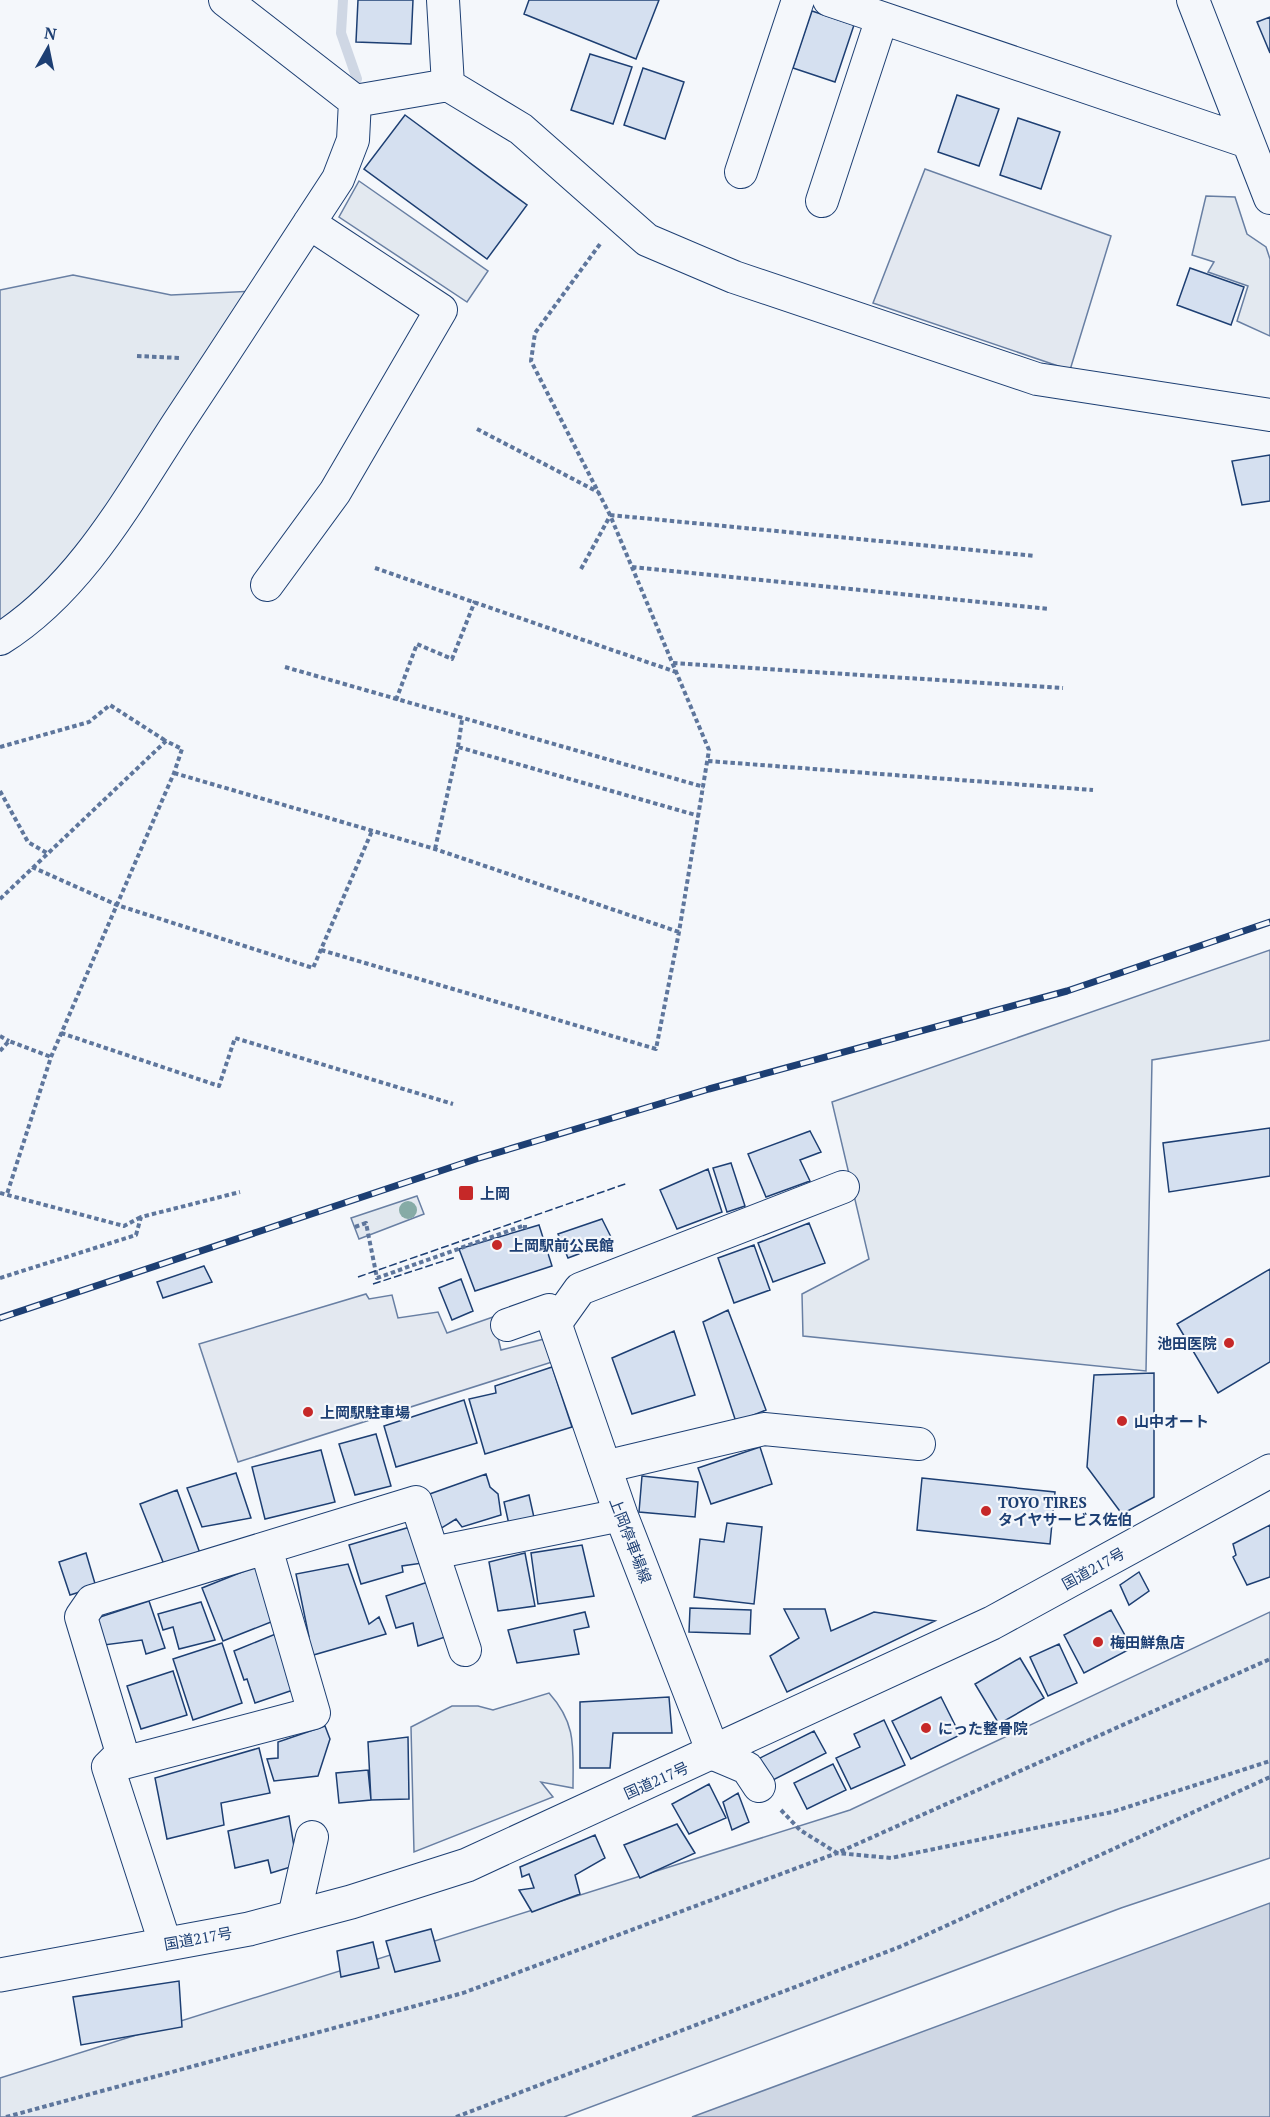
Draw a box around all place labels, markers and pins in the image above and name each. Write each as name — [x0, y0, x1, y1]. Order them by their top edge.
place label: 上岡 — [480, 1183, 510, 1203]
marker: 上岡 — [457, 1184, 475, 1202]
place label: 上岡駅前公民館 — [509, 1235, 614, 1255]
marker: 上岡駅前公民館 — [490, 1238, 504, 1252]
place label: 池田医院 — [1157, 1333, 1217, 1353]
marker: 池田医院 — [1222, 1336, 1236, 1350]
place label: 上岡駅駐車場 — [320, 1402, 410, 1422]
marker: 上岡駅駐車場 — [301, 1405, 315, 1419]
place label: 山中オート — [1134, 1411, 1209, 1431]
marker: 山中オート — [1115, 1414, 1129, 1428]
place label: TOYO TIRES タイヤサービス佐伯 — [998, 1492, 1133, 1529]
marker: TOYO TIRES タイヤサービス佐伯 — [979, 1504, 993, 1518]
place label: 梅田鮮魚店 — [1110, 1632, 1185, 1652]
marker: 梅田鮮魚店 — [1091, 1635, 1105, 1649]
place label: にった整骨院 — [938, 1718, 1028, 1738]
marker: にった整骨院 — [919, 1721, 933, 1735]

